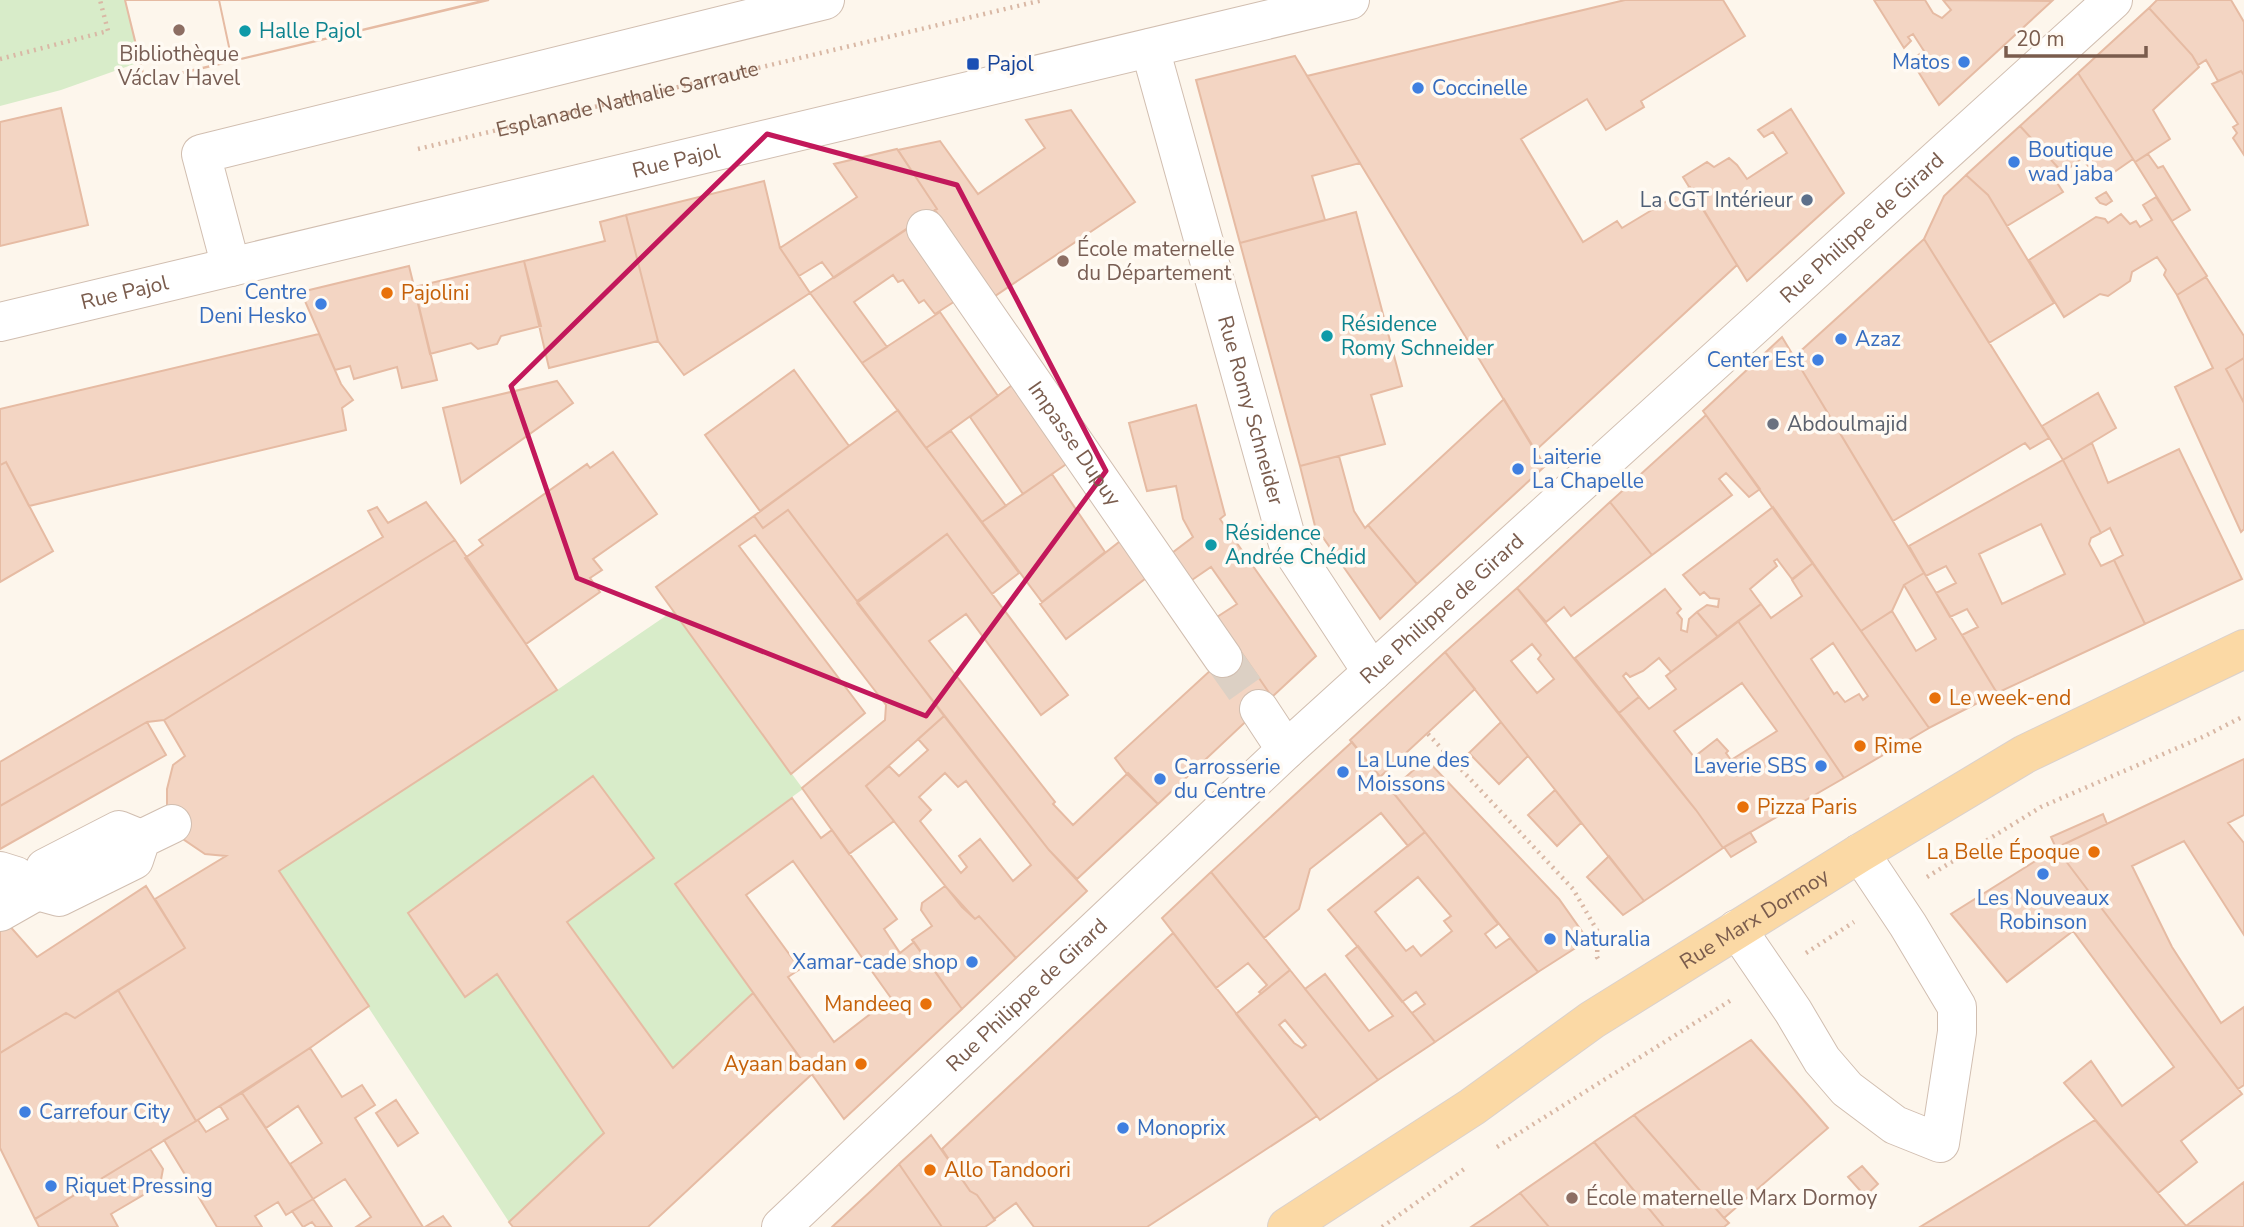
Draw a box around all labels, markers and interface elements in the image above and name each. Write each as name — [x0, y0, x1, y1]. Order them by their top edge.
scale bar — [2006, 14, 2146, 58]
place label: Halle Pajol — [259, 17, 363, 45]
marker: Bibliothèque Václav Havel — [171, 22, 187, 38]
marker: Halle Pajol — [237, 23, 253, 39]
text: 20 m — [2016, 25, 2065, 53]
place label: Bibliothèque Václav Havel — [117, 40, 241, 92]
place label: Matos — [1892, 48, 1950, 76]
place label: Pajol — [987, 50, 1035, 78]
street label: Esplanade Nathalie Sarraute — [493, 54, 761, 144]
marker: Matos — [1956, 54, 1972, 70]
marker: Pajol — [965, 56, 981, 72]
place label: Coccinelle — [1432, 74, 1528, 102]
marker: Coccinelle — [1410, 80, 1426, 96]
place label: Boutique wad jaba — [2028, 136, 2114, 188]
street label: Rue Pajol — [629, 137, 723, 185]
street label: Rue Philippe de Girard — [1774, 146, 1950, 309]
marker: Boutique wad jaba — [2006, 154, 2022, 170]
place label: La CGT Intérieur — [1640, 186, 1793, 214]
marker: La CGT Intérieur — [1799, 192, 1815, 208]
place label: École maternelle du Département — [1077, 235, 1235, 287]
marker: École maternelle du Département — [1055, 253, 1071, 269]
street label: Rue Pajol — [78, 268, 172, 316]
place label: Centre Deni Hesko — [199, 278, 307, 330]
place label: Pajolini — [401, 279, 469, 307]
marker: Pajolini — [379, 285, 395, 301]
marker: Centre Deni Hesko — [313, 296, 329, 312]
place label: Résidence Romy Schneider — [1341, 310, 1494, 362]
street label: Rue Romy Schneider — [1211, 312, 1291, 509]
place label: Azaz — [1855, 325, 1901, 353]
marker: Résidence Romy Schneider — [1319, 328, 1335, 344]
marker: Azaz — [1833, 331, 1849, 347]
place label: Center Est — [1707, 346, 1805, 374]
marker: Center Est — [1810, 352, 1826, 368]
street label: Impasse Dupuy — [1022, 376, 1128, 512]
place label: Abdoulmajid — [1787, 410, 1908, 438]
marker: Abdoulmajid — [1765, 416, 1781, 432]
place label: Laiterie La Chapelle — [1532, 443, 1644, 495]
marker: Laiterie La Chapelle — [1510, 461, 1526, 477]
place label: Résidence Andrée Chédid — [1225, 519, 1366, 571]
street label: Rue Philippe de Girard — [1354, 527, 1530, 690]
marker: Résidence Andrée Chédid — [1203, 537, 1219, 553]
place label: Le week-end — [1949, 684, 2071, 712]
marker: Le week-end — [1927, 690, 1943, 706]
place label: Rime — [1874, 732, 1922, 760]
marker: Rime — [1852, 738, 1868, 754]
place label: La Lune des Moissons — [1357, 746, 1470, 798]
place label: Laverie SBS — [1694, 752, 1807, 780]
place label: Carrosserie du Centre — [1174, 753, 1280, 805]
marker: Laverie SBS — [1813, 758, 1829, 774]
marker: La Lune des Moissons — [1335, 764, 1351, 780]
marker: Carrosserie du Centre — [1152, 771, 1168, 787]
place label: Pizza Paris — [1757, 793, 1857, 821]
marker: Pizza Paris — [1735, 799, 1751, 815]
place label: La Belle Époque — [1926, 838, 2080, 866]
marker: La Belle Époque — [2086, 844, 2102, 860]
street label: Rue Marx Dormoy — [1674, 862, 1834, 976]
marker: Les Nouveaux Robinson — [2035, 866, 2051, 882]
place label: Les Nouveaux Robinson — [1977, 884, 2109, 936]
street label: Rue Philippe de Girard — [940, 912, 1113, 1078]
place label: Naturalia — [1564, 925, 1651, 953]
marker: Naturalia — [1542, 931, 1558, 947]
place label: Xamar-cade shop — [792, 948, 958, 976]
marker: Xamar-cade shop — [964, 954, 980, 970]
place label: Mandeeq — [824, 990, 912, 1018]
marker: Mandeeq — [918, 996, 934, 1012]
place label: Ayaan badan — [723, 1050, 847, 1078]
marker: Ayaan badan — [853, 1056, 869, 1072]
place label: Carrefour City — [39, 1098, 171, 1126]
marker: Carrefour City — [17, 1104, 33, 1120]
place label: Monoprix — [1137, 1114, 1226, 1142]
marker: Monoprix — [1115, 1120, 1131, 1136]
place label: Allo Tandoori — [944, 1156, 1071, 1184]
marker: Allo Tandoori — [922, 1162, 938, 1178]
place label: Riquet Pressing — [65, 1172, 213, 1200]
marker: Riquet Pressing — [43, 1178, 59, 1194]
place label: École maternelle Marx Dormoy — [1586, 1184, 1877, 1212]
marker: École maternelle Marx Dormoy — [1564, 1190, 1580, 1206]

